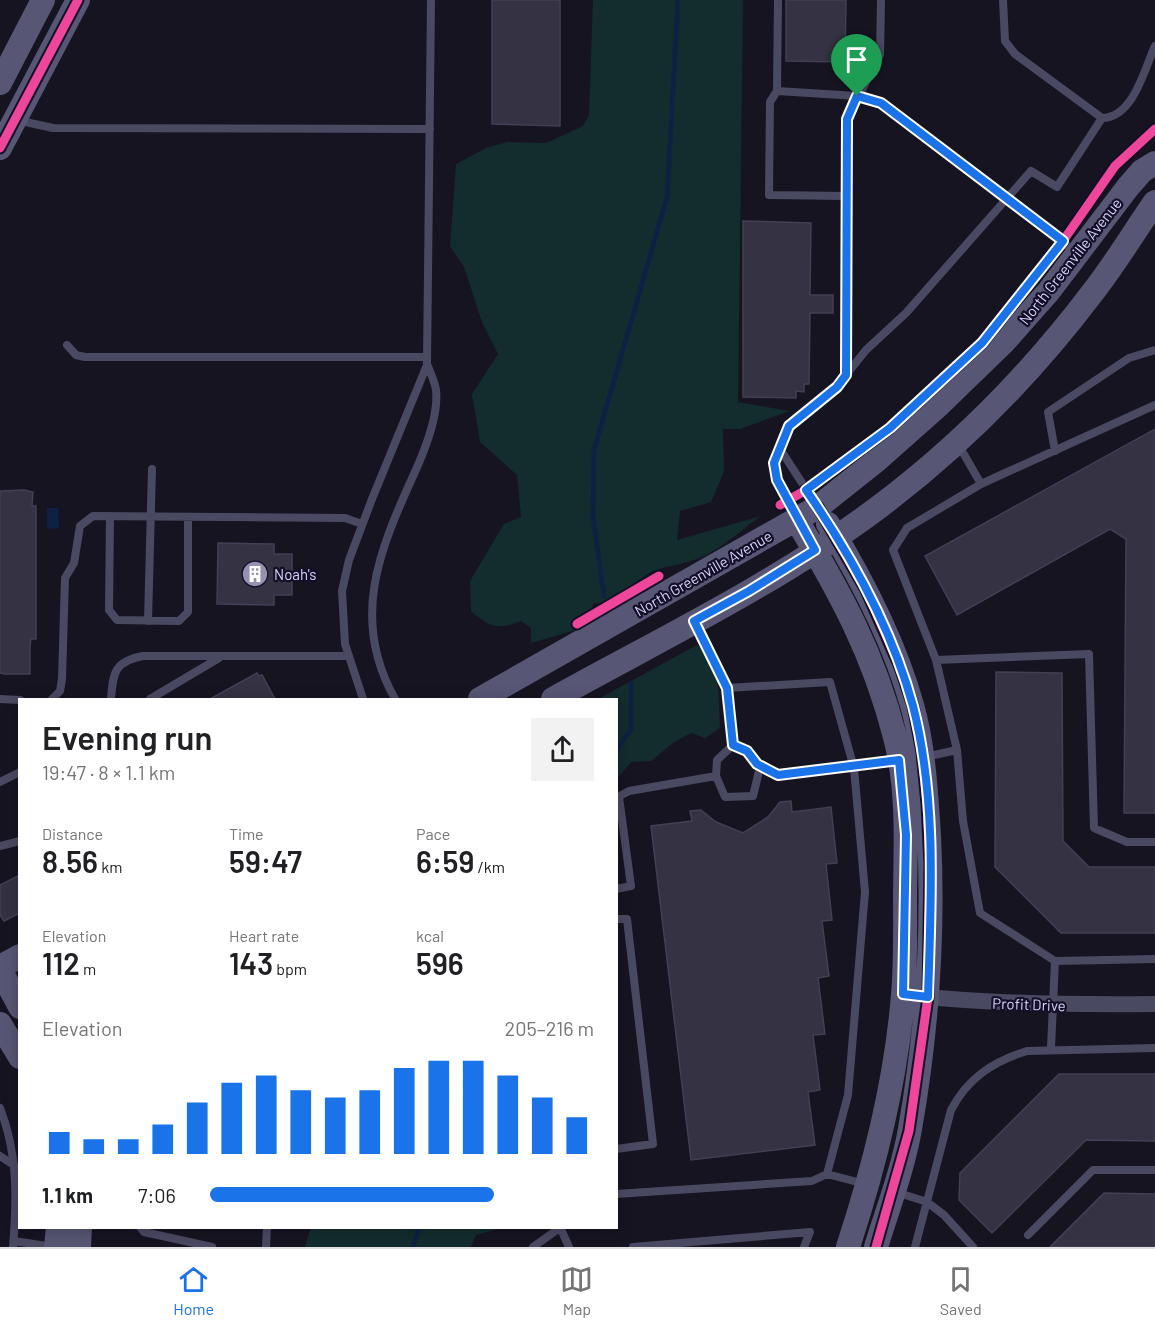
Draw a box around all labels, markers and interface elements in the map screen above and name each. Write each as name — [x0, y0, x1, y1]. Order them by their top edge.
pin — [831, 34, 882, 96]
icon: arrive — [840, 43, 873, 76]
street label: North Greenville Avenue — [1015, 194, 1125, 328]
street label: North Greenville Avenue — [631, 526, 775, 620]
building icon: Noah's — [240, 559, 270, 589]
place label: Noah's — [274, 565, 316, 583]
text: Evening run — [42, 717, 212, 757]
button: share — [531, 718, 594, 781]
text: 19:47 · 8 × 1.1 km — [42, 760, 175, 784]
text: Distance — [42, 824, 103, 843]
text: Time — [229, 824, 264, 843]
text: Pace — [416, 824, 450, 843]
text: 8.56 — [42, 843, 98, 879]
text: 59:47 — [229, 843, 302, 879]
text: 6:59 — [416, 843, 474, 879]
text: km — [98, 857, 122, 876]
text: /km — [474, 857, 505, 876]
text: Elevation — [42, 926, 106, 945]
text: Heart rate — [229, 926, 299, 945]
text: kcal — [416, 926, 444, 945]
text: 112 — [42, 945, 80, 981]
text: 143 — [229, 945, 273, 981]
text: 596 — [416, 945, 464, 981]
text: m — [80, 959, 96, 978]
text: bpm — [273, 959, 307, 978]
street label: Profit Drive — [992, 994, 1066, 1014]
text: Elevation — [42, 1016, 123, 1040]
text: 205–216 m — [504, 1016, 594, 1040]
text: 1.1 km — [42, 1183, 93, 1207]
text: 7:06 — [138, 1183, 176, 1207]
tab: Home — [173, 1263, 214, 1318]
tab: Map — [560, 1263, 593, 1318]
tab: Saved — [940, 1263, 982, 1318]

